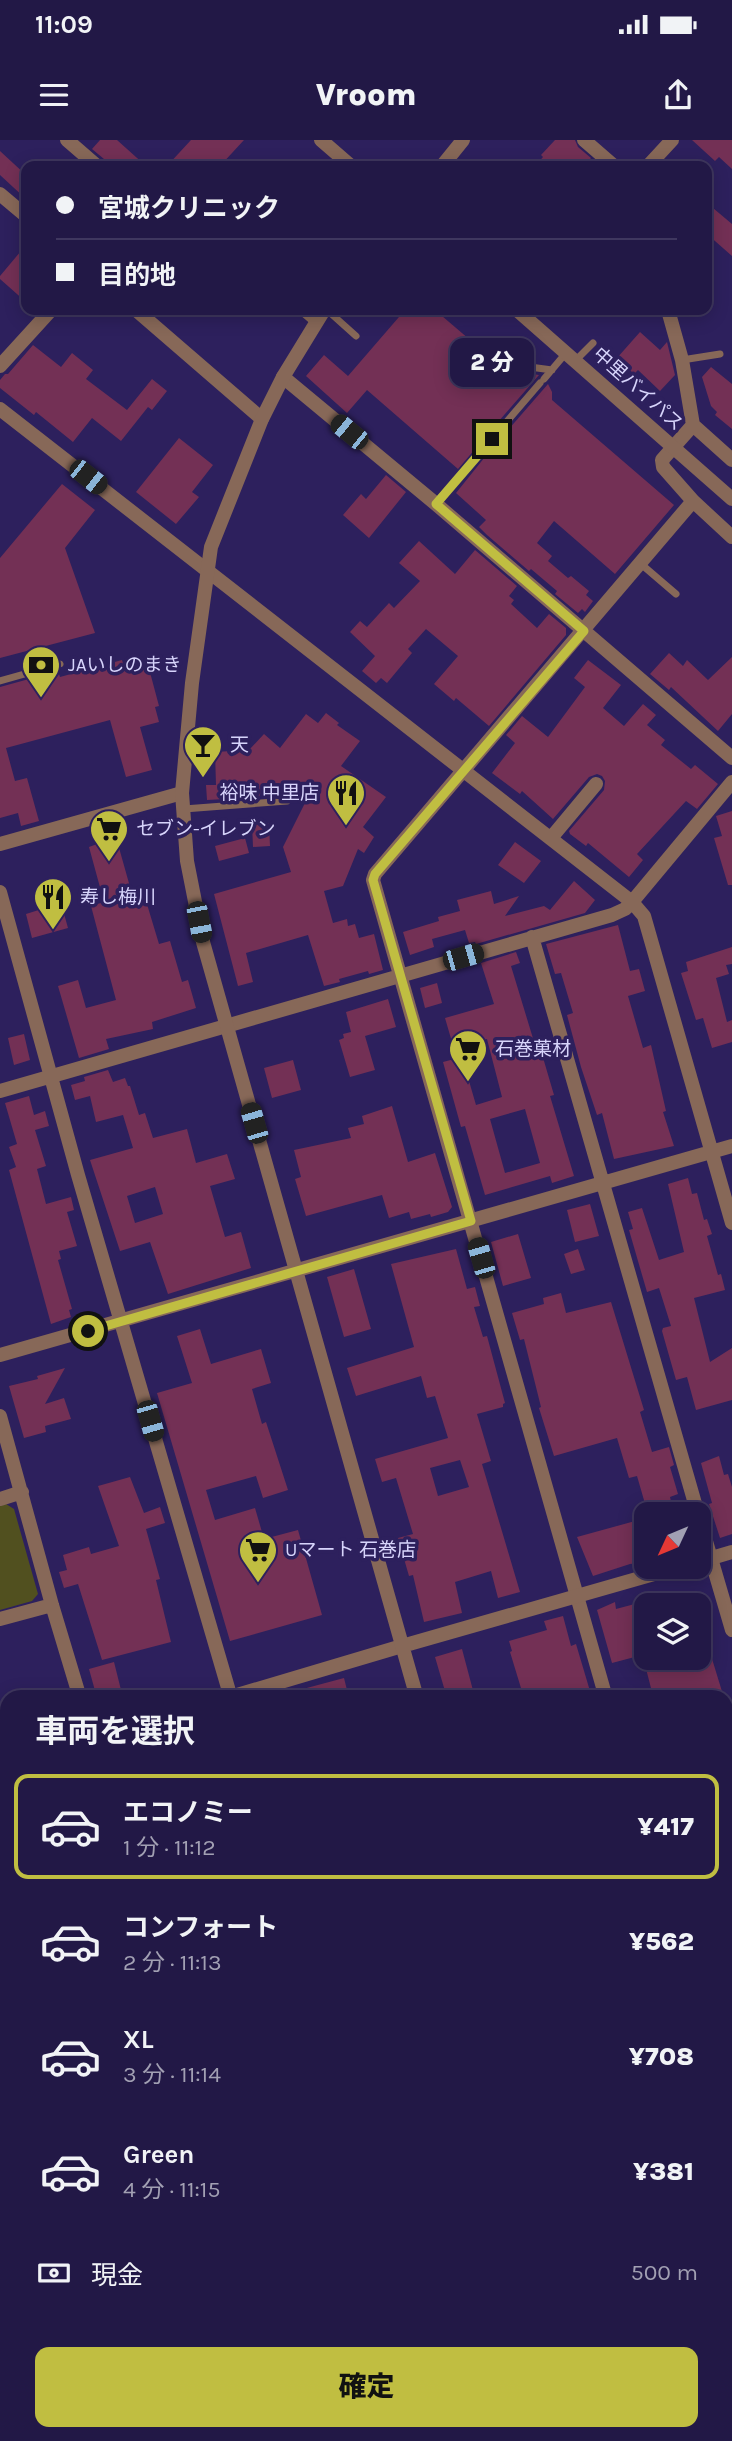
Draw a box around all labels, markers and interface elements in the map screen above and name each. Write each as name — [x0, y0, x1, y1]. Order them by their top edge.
text: 11:09 — [35, 9, 93, 40]
icon: menu — [35, 76, 73, 114]
text: Vroom — [315, 76, 417, 113]
icon: share — [659, 76, 697, 114]
text: 宮城クリニック — [98, 193, 280, 224]
text: 目的地 — [98, 260, 176, 291]
callout: 2 分 — [450, 338, 534, 386]
street label: 中里バイパス — [588, 343, 688, 435]
text: 2 分 — [470, 349, 514, 376]
car — [327, 411, 372, 453]
route end — [476, 423, 508, 455]
car — [65, 456, 112, 498]
bank icon: JAいしのまき — [20, 644, 62, 699]
place label: JAいしのまき — [68, 654, 182, 676]
bar icon: 天 — [182, 724, 224, 779]
place label: 天 — [230, 734, 249, 756]
restaurant icon: 裕味 中里店 — [325, 772, 367, 827]
place label: 裕味 中里店 — [219, 782, 319, 804]
supermarket icon: セブン-イレブン — [88, 808, 130, 863]
place label: セブン-イレブン — [136, 818, 276, 840]
restaurant icon: 寿し梅川 — [32, 876, 74, 931]
place label: 寿し梅川 — [80, 886, 156, 908]
car — [185, 899, 214, 945]
car — [440, 941, 487, 973]
supermarket icon: 石巻菓材 — [447, 1028, 489, 1083]
place label: 石巻菓材 — [495, 1038, 571, 1060]
car — [239, 1100, 270, 1146]
car — [466, 1235, 497, 1281]
route start — [72, 1315, 104, 1347]
car — [135, 1398, 166, 1444]
north arrow — [634, 1502, 710, 1578]
map controls — [634, 1502, 711, 1670]
supermarket icon: Uマート 石巻店 — [237, 1529, 279, 1584]
place label: Uマート 石巻店 — [285, 1539, 416, 1561]
button: layers — [634, 1593, 711, 1670]
text: 車両を選択 — [35, 1713, 195, 1750]
icon: car — [39, 1795, 102, 1858]
text: エコノミー — [123, 1797, 253, 1828]
text: ¥417 — [638, 1811, 694, 1842]
text: 1 分 · 11:12 — [123, 1834, 216, 1861]
icon: car — [39, 1910, 102, 1973]
text: コンフォート — [123, 1912, 278, 1943]
text: ¥562 — [629, 1926, 694, 1957]
text: 2 分 · 11:13 — [123, 1949, 222, 1976]
text: XL — [123, 2024, 154, 2055]
icon: car — [39, 2025, 102, 2088]
text: ¥708 — [629, 2041, 694, 2072]
text: 3 分 · 11:14 — [123, 2061, 221, 2088]
text: Green — [123, 2139, 195, 2170]
icon: car — [39, 2140, 102, 2203]
text: ¥381 — [633, 2156, 694, 2187]
text: 4 分 · 11:15 — [123, 2176, 220, 2203]
icon: cash — [35, 2254, 73, 2292]
text: 500 m — [631, 2259, 698, 2286]
text: 現金 — [91, 2260, 143, 2291]
button: 確定 — [35, 2347, 698, 2427]

